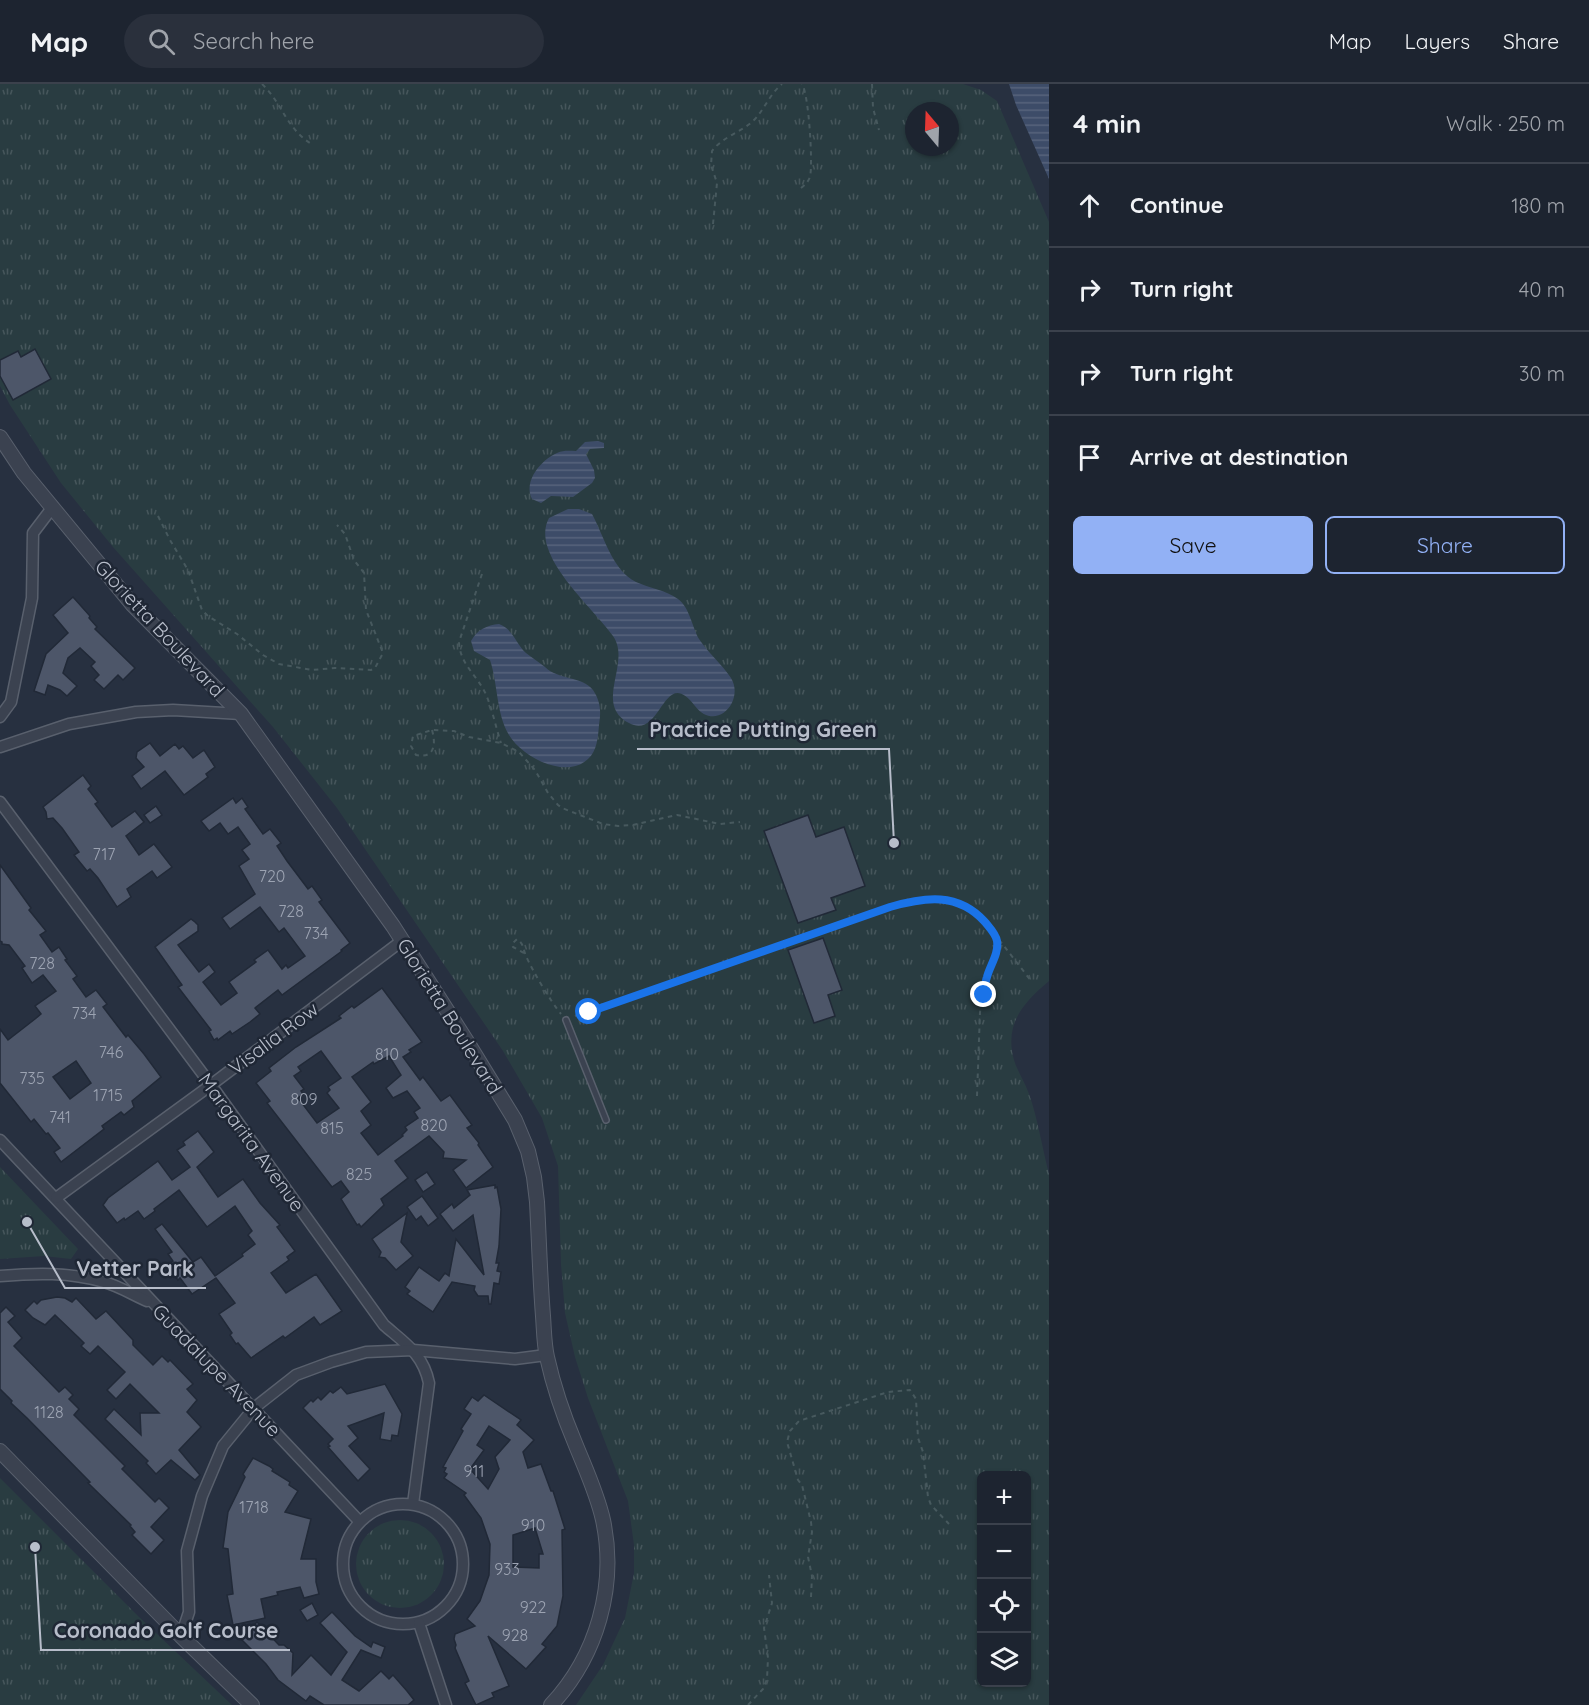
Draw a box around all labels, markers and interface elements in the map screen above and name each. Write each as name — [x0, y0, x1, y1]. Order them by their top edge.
search box — [124, 14, 544, 68]
text: Map — [30, 24, 88, 59]
icon: search — [145, 25, 178, 58]
text: Search here — [193, 27, 315, 55]
text: Map — [1329, 28, 1372, 54]
text: Layers — [1405, 28, 1470, 54]
text: Share — [1503, 28, 1559, 54]
north arrow — [905, 102, 959, 156]
text: 4 min — [1073, 107, 1141, 140]
text: Walk · 250 m — [1446, 111, 1565, 136]
icon: ahead — [1073, 189, 1106, 222]
text: Continue — [1130, 191, 1224, 219]
text: 180 m — [1511, 193, 1565, 218]
icon: right — [1073, 273, 1106, 306]
text: Turn right — [1130, 275, 1234, 303]
text: 40 m — [1519, 277, 1565, 302]
icon: right — [1073, 357, 1106, 390]
text: Turn right — [1130, 359, 1234, 387]
text: 30 m — [1519, 361, 1565, 386]
icon: arrive — [1073, 441, 1106, 474]
text: Arrive at destination — [1130, 443, 1348, 471]
button: Save — [1073, 516, 1313, 574]
button: Share — [1325, 516, 1565, 574]
street label: Glorietta Boulevard — [90, 554, 230, 702]
callout: Practice Putting Green — [637, 710, 889, 749]
text: Practice Putting Green — [649, 716, 877, 742]
house number: 717 — [92, 844, 116, 864]
house number: 720 — [259, 866, 285, 886]
house number: 728 — [278, 901, 304, 921]
house number: 734 — [303, 923, 329, 943]
street label: Glorietta Boulevard — [392, 934, 508, 1098]
house number: 728 — [29, 953, 55, 973]
route end — [970, 981, 996, 1007]
street label: Visalia Row — [223, 996, 323, 1080]
route start — [575, 998, 601, 1024]
house number: 734 — [71, 1003, 97, 1023]
house number: 746 — [99, 1042, 124, 1062]
house number: 810 — [375, 1044, 399, 1064]
house number: 735 — [19, 1068, 45, 1088]
street label: Margarita Avenue — [193, 1068, 311, 1216]
house number: 1715 — [93, 1085, 123, 1105]
house number: 809 — [290, 1089, 318, 1109]
house number: 741 — [49, 1107, 71, 1127]
house number: 820 — [420, 1115, 448, 1135]
house number: 815 — [320, 1118, 344, 1138]
house number: 825 — [346, 1164, 372, 1184]
callout: Vetter Park — [65, 1249, 206, 1288]
text: Vetter Park — [76, 1255, 194, 1281]
street label: Guadalupe Avenue — [147, 1298, 287, 1442]
house number: 1128 — [34, 1402, 64, 1422]
house number: 911 — [464, 1461, 484, 1481]
map controls — [977, 1471, 1031, 1687]
button: + — [977, 1471, 1031, 1525]
house number: 1718 — [239, 1497, 269, 1517]
house number: 910 — [521, 1515, 545, 1535]
button: − — [977, 1525, 1031, 1579]
house number: 933 — [494, 1559, 520, 1579]
button: locate — [977, 1579, 1031, 1633]
house number: 922 — [520, 1597, 546, 1617]
callout: Coronado Golf Course — [41, 1611, 290, 1650]
text: Coronado Golf Course — [54, 1617, 278, 1643]
house number: 928 — [502, 1625, 528, 1645]
button: layers — [977, 1633, 1031, 1687]

